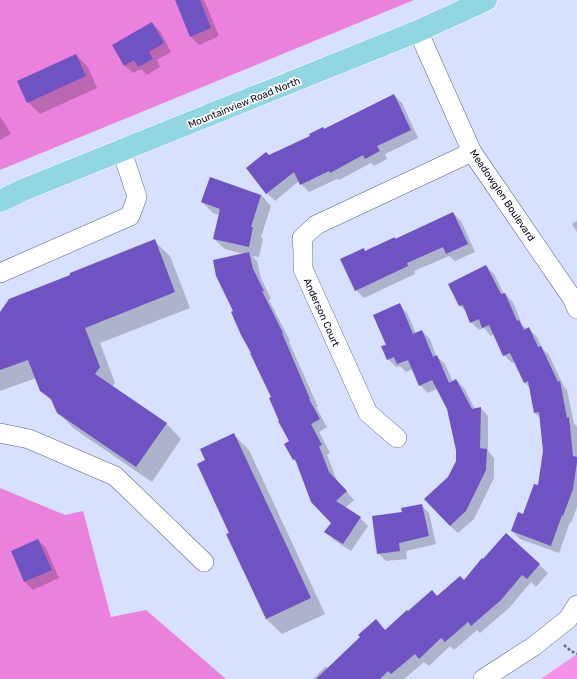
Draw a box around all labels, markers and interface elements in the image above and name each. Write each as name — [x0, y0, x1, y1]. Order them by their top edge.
street label: Mountainview Road North — [187, 75, 302, 131]
street label: Meadowglen Boulevard — [467, 148, 537, 244]
street label: Anderson Court — [301, 276, 342, 349]

